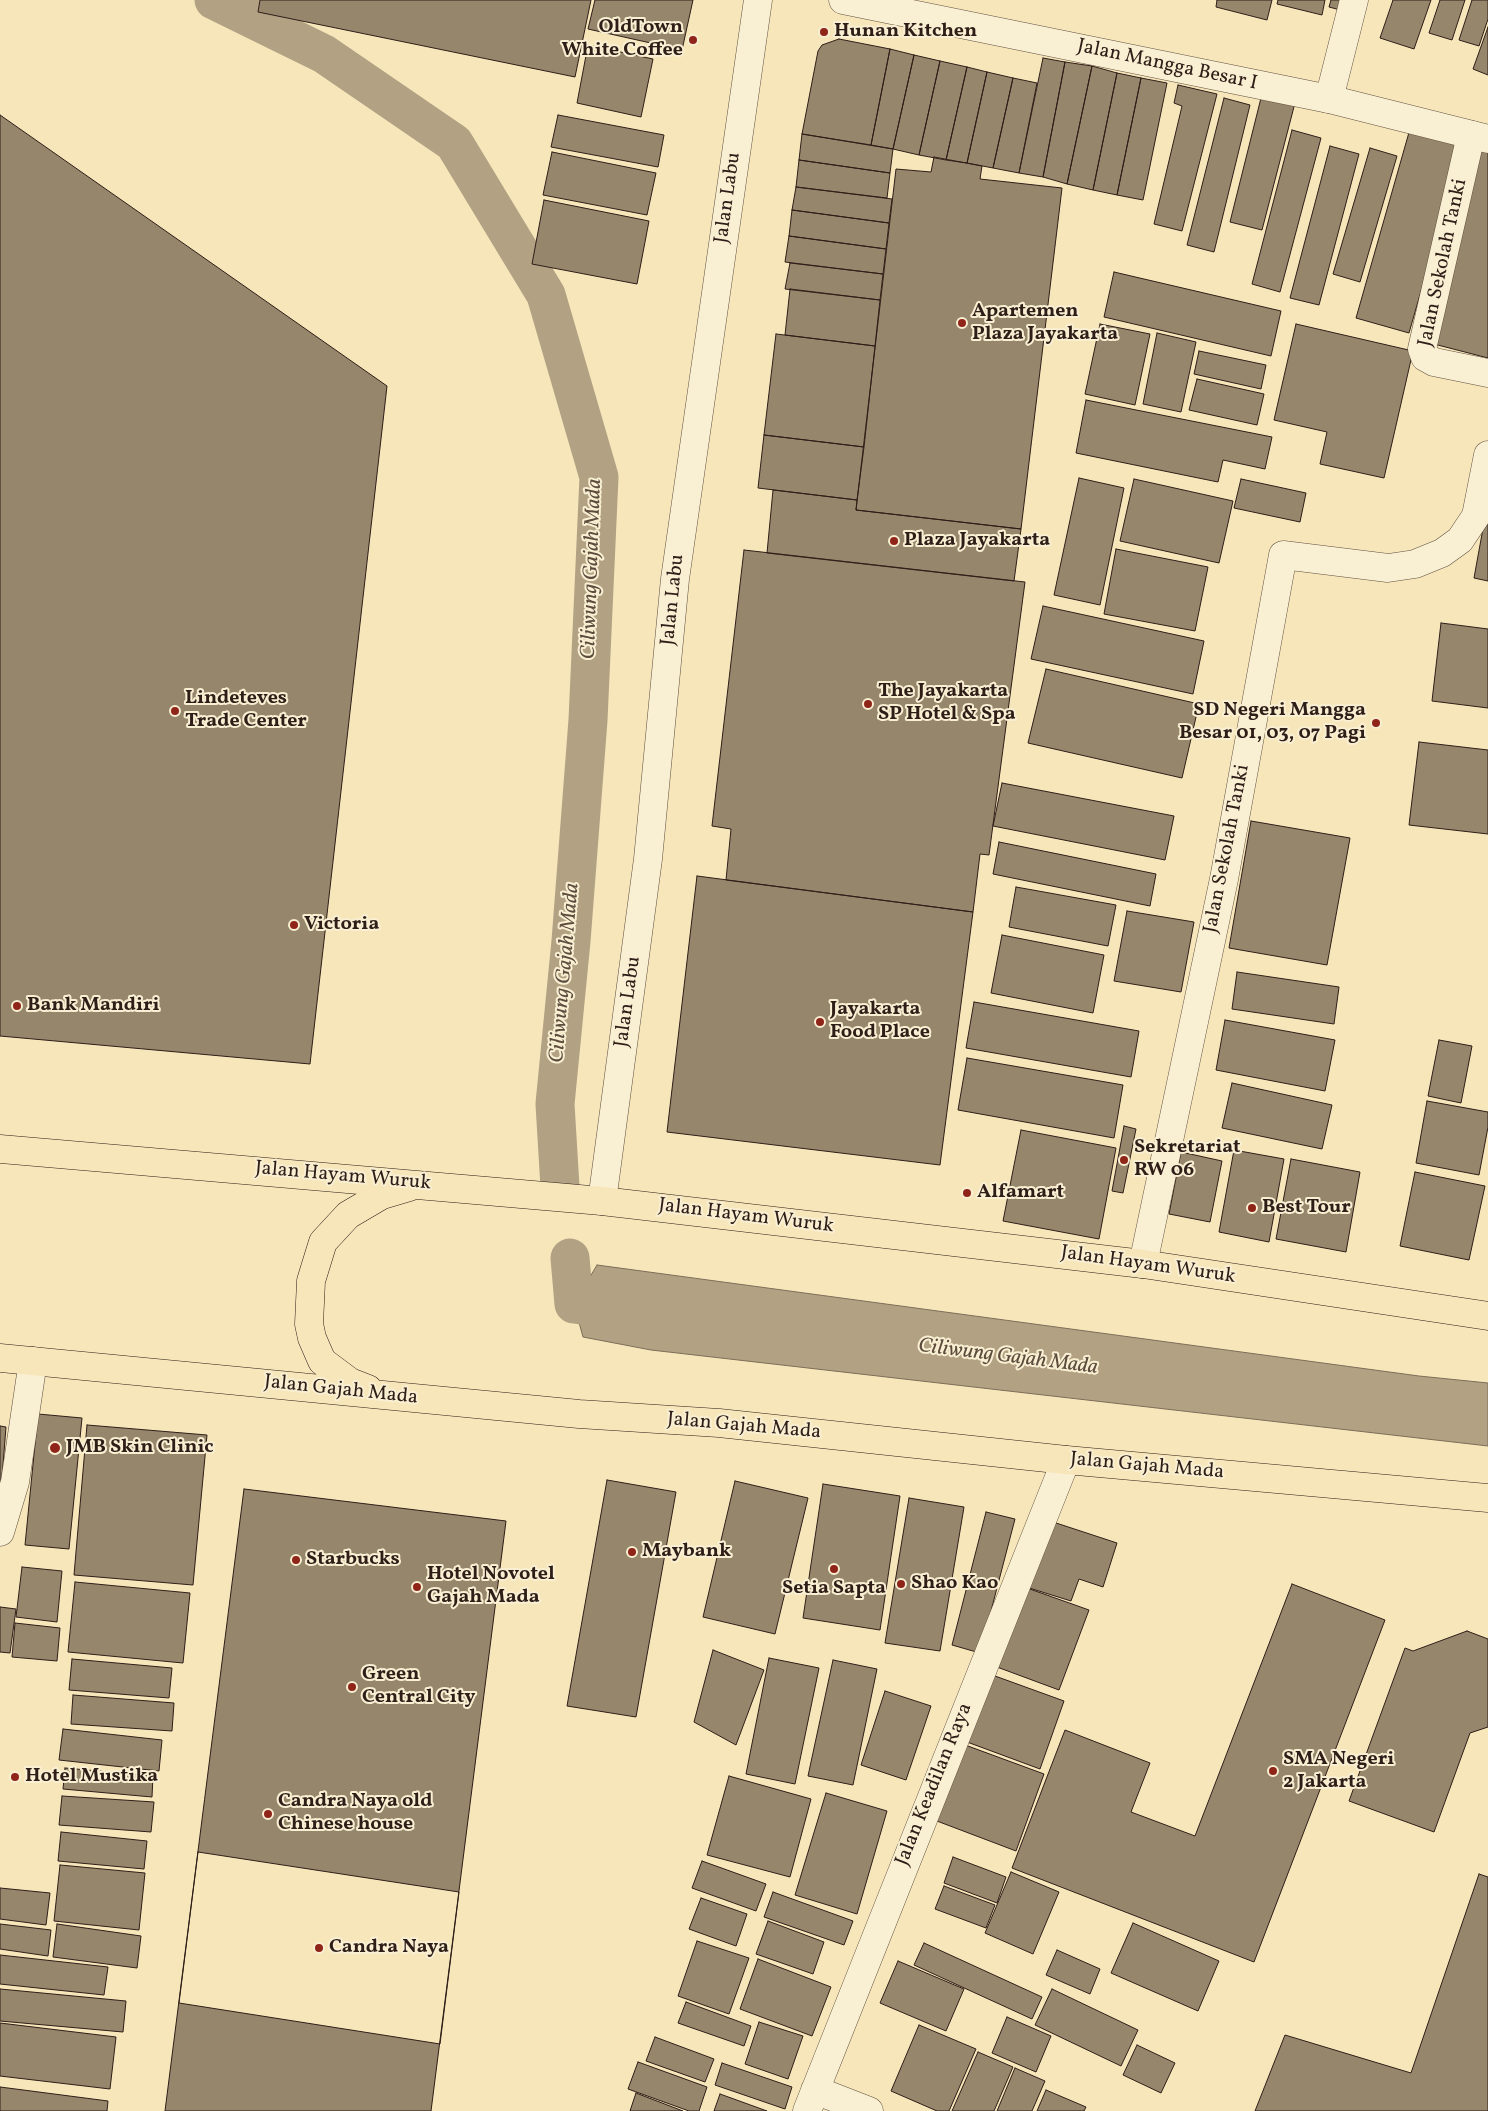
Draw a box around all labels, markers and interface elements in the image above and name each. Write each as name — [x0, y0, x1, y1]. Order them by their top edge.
place label: OldTown White Coffee — [562, 16, 683, 63]
place label: Hunan Kitchen — [834, 20, 977, 44]
marker: Hunan Kitchen — [818, 26, 830, 38]
marker: OldTown White Coffee — [687, 34, 699, 46]
street label: Jalan Mangga Besar I — [1075, 35, 1259, 97]
street label: Jalan Labu — [711, 151, 747, 245]
street label: Jalan Sekolah Tanki — [1414, 177, 1474, 349]
place label: Apartemen Plaza Jayakarta — [972, 300, 1118, 347]
marker: Apartemen Plaza Jayakarta — [956, 317, 968, 329]
water label: Ciliwung Gajah Mada — [577, 478, 609, 660]
place label: Plaza Jayakarta — [904, 529, 1050, 553]
marker: Plaza Jayakarta — [888, 535, 900, 547]
street label: Jalan Labu — [657, 553, 691, 647]
place label: The Jayakarta SP Hotel & Spa — [878, 680, 1016, 727]
place label: Lindeteves Trade Center — [185, 687, 307, 734]
marker: The Jayakarta SP Hotel & Spa — [862, 698, 874, 710]
place label: SD Negeri Mangga Besar 01, 03, 07 Pagi — [1179, 699, 1366, 746]
marker: Lindeteves Trade Center — [169, 705, 181, 717]
marker: SD Negeri Mangga Besar 01, 03, 07 Pagi — [1370, 717, 1382, 729]
street label: Jalan Sekolah Tanki — [1200, 763, 1256, 935]
water label: Ciliwung Gajah Mada — [546, 882, 586, 1064]
place label: Victoria — [304, 913, 379, 937]
marker: Victoria — [288, 919, 300, 931]
street label: Jalan Labu — [611, 955, 647, 1049]
place label: Bank Mandiri — [27, 994, 160, 1018]
place label: Jayakarta Food Place — [830, 998, 930, 1045]
marker: Bank Mandiri — [11, 1000, 23, 1012]
marker: Jayakarta Food Place — [814, 1016, 826, 1028]
place label: Sekretariat RW 06 — [1134, 1136, 1240, 1183]
marker: Sekretariat RW 06 — [1118, 1154, 1130, 1166]
street label: Jalan Hayam Wuruk — [254, 1157, 432, 1197]
place label: Alfamart — [977, 1181, 1064, 1205]
marker: Alfamart — [961, 1187, 973, 1199]
street label: Jalan Hayam Wuruk — [657, 1194, 835, 1240]
place label: Best Tour — [1262, 1196, 1351, 1220]
marker: Best Tour — [1246, 1202, 1258, 1214]
street label: Jalan Hayam Wuruk — [1059, 1242, 1237, 1290]
water label: Ciliwung Gajah Mada — [917, 1334, 1099, 1382]
street label: Jalan Gajah Mada — [263, 1371, 419, 1411]
street label: Jalan Gajah Mada — [666, 1408, 822, 1446]
place label: JMB Skin Clinic — [66, 1436, 213, 1460]
marker: JMB Skin Clinic — [48, 1441, 62, 1455]
street label: Jalan Gajah Mada — [1069, 1448, 1225, 1486]
place label: Maybank — [642, 1540, 731, 1564]
marker: Maybank — [626, 1546, 638, 1558]
place label: Starbucks — [306, 1548, 400, 1572]
marker: Starbucks — [290, 1554, 302, 1566]
place label: Hotel Novotel Gajah Mada — [427, 1563, 555, 1610]
marker: Setia Sapta — [828, 1563, 840, 1575]
place label: Shao Kao — [911, 1572, 998, 1596]
place label: Setia Sapta — [782, 1577, 886, 1601]
marker: Shao Kao — [895, 1578, 907, 1590]
marker: Hotel Novotel Gajah Mada — [411, 1581, 423, 1593]
place label: Green Central City — [362, 1663, 476, 1710]
marker: Green Central City — [346, 1681, 358, 1693]
street label: Jalan Keadilan Raya — [891, 1700, 979, 1870]
place label: SMA Negeri 2 Jakarta — [1283, 1748, 1394, 1795]
place label: Hotel Mustika — [25, 1765, 158, 1789]
marker: SMA Negeri 2 Jakarta — [1267, 1765, 1279, 1777]
marker: Hotel Mustika — [9, 1771, 21, 1783]
place label: Candra Naya old Chinese house — [278, 1790, 432, 1837]
marker: Candra Naya old Chinese house — [262, 1808, 274, 1820]
place label: Candra Naya — [329, 1936, 449, 1960]
marker: Candra Naya — [313, 1942, 325, 1954]

